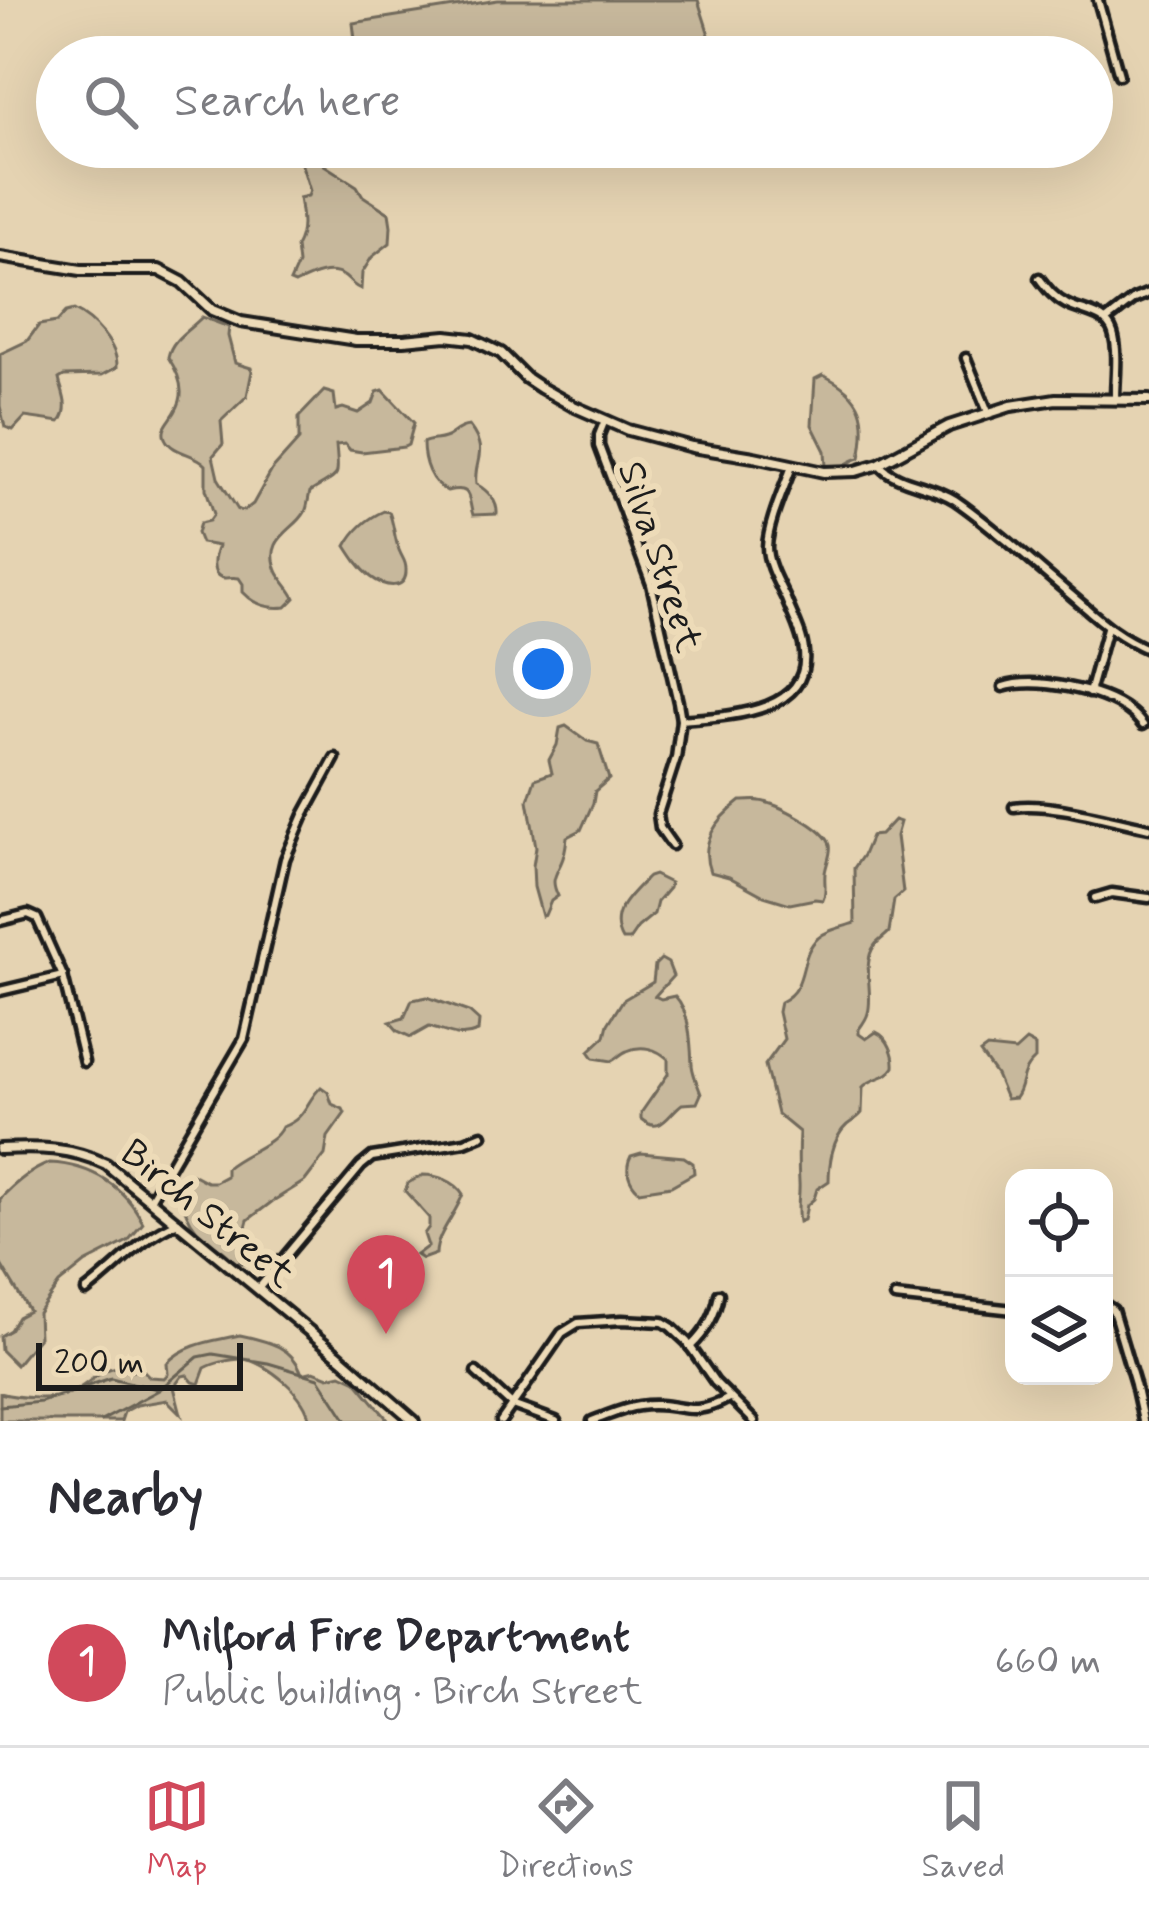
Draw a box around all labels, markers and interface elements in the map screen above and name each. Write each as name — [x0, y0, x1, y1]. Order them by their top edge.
search box — [36, 36, 1113, 168]
icon: search — [78, 69, 144, 135]
text: Search here — [174, 73, 401, 132]
street label: Silva Street — [604, 455, 713, 659]
your location — [513, 639, 573, 699]
street label: Birch Street — [109, 1129, 305, 1301]
map controls — [1005, 1169, 1113, 1385]
button: locate — [1005, 1169, 1113, 1277]
pin: 1 — [347, 1235, 425, 1334]
button: layers — [1005, 1277, 1113, 1385]
scale bar — [36, 1337, 243, 1390]
text: 200 m — [54, 1342, 144, 1386]
text: Nearby — [48, 1466, 203, 1532]
text: Milford Fire Department — [162, 1608, 630, 1667]
text: 1 — [78, 1637, 96, 1688]
text: 660 m — [994, 1637, 1101, 1688]
text: Public building · Birch Street — [162, 1667, 642, 1718]
tab: Map — [144, 1773, 210, 1889]
tab: Directions — [498, 1773, 634, 1889]
tab: Saved — [922, 1773, 1005, 1889]

